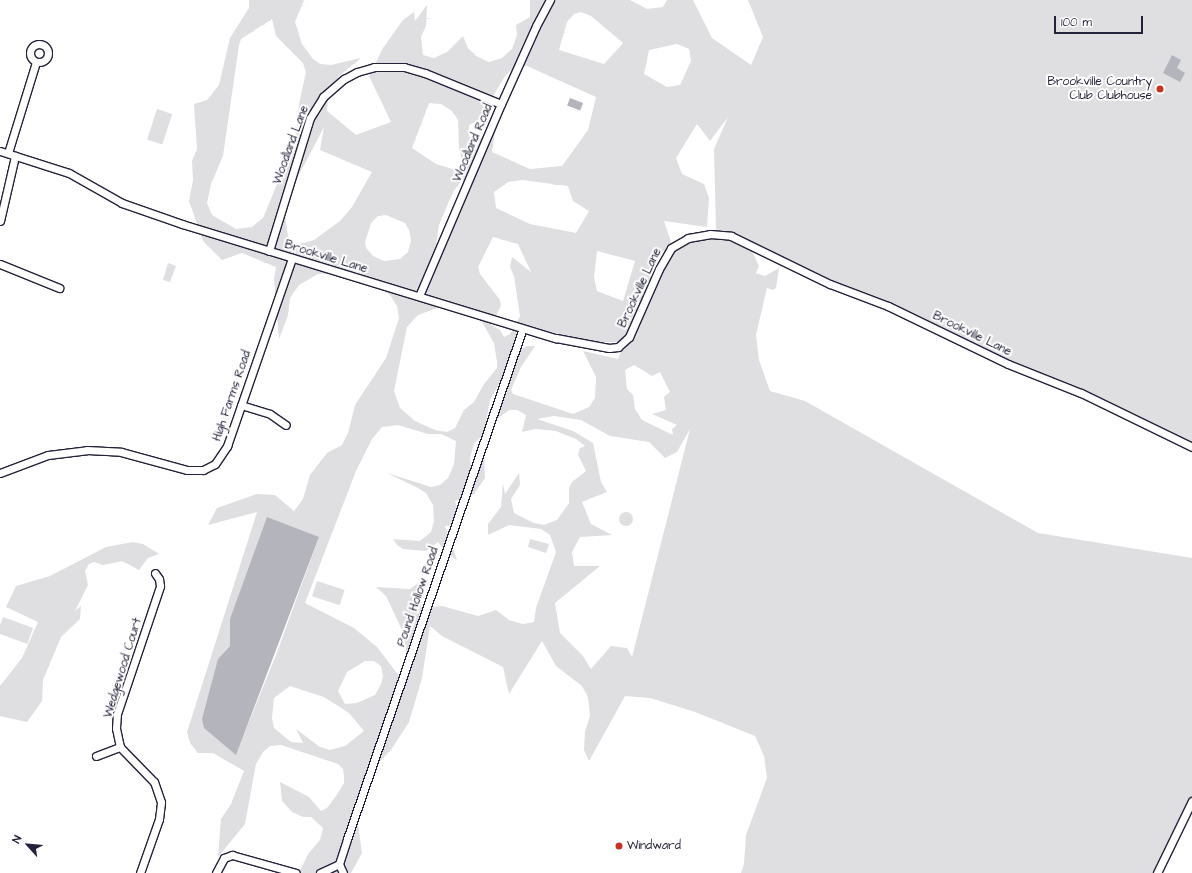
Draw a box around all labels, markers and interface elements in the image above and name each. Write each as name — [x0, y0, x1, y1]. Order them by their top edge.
scale bar — [1056, 8, 1145, 34]
text: 100 m — [1061, 14, 1092, 31]
place label: Brookville Country Club Clubhouse — [1047, 75, 1152, 103]
marker: Brookville Country Club Clubhouse — [1155, 84, 1165, 94]
street label: Woodland Road — [450, 102, 496, 184]
street label: Woodland Lane — [270, 104, 312, 186]
street label: Brookville Lane — [283, 238, 369, 276]
street label: Brookville Lane — [615, 246, 665, 330]
street label: Brookville Lane — [930, 309, 1014, 359]
street label: High Farms Road — [210, 349, 254, 443]
street label: Pound Hollow Road — [394, 545, 442, 649]
street label: Wedgewood Court — [101, 616, 145, 720]
north arrow — [8, 825, 48, 865]
text: N — [9, 833, 25, 846]
place label: Windward — [627, 839, 681, 853]
marker: Windward — [614, 841, 624, 851]

